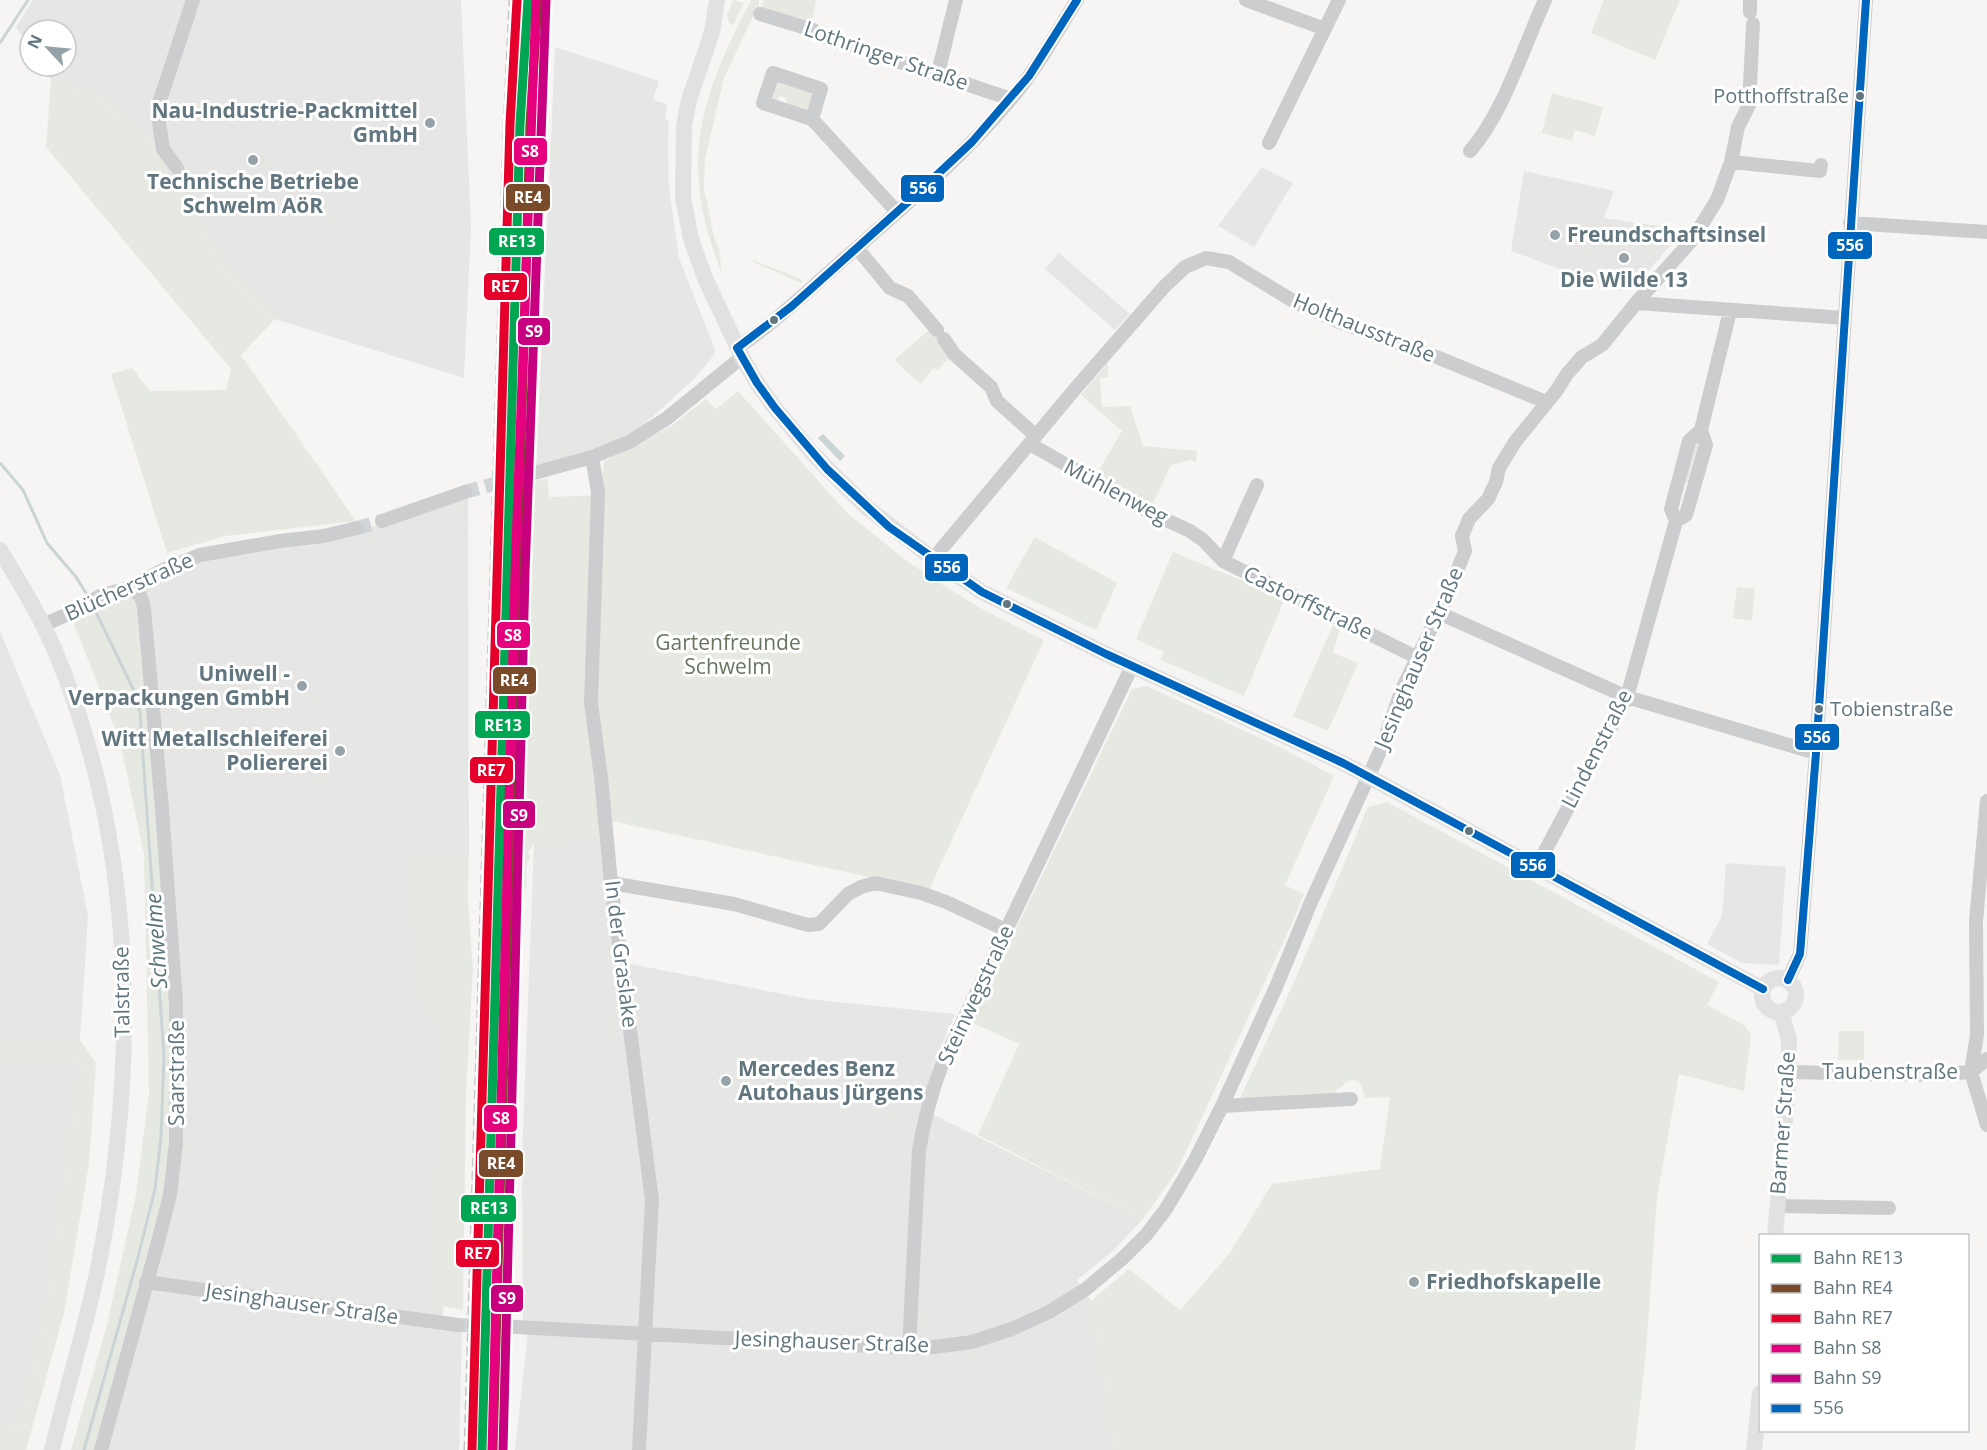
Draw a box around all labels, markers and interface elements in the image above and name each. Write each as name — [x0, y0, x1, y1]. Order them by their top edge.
street label: Lothringer Straße — [800, 14, 972, 96]
north arrow — [18, 18, 78, 78]
text: N — [22, 31, 47, 52]
place label: Potthoffstraße — [1713, 82, 1849, 109]
marker: Potthoffstraße — [1854, 90, 1866, 102]
place label: Nau-Industrie-Packmittel GmbH — [151, 96, 418, 148]
marker: Nau-Industrie-Packmittel GmbH — [423, 116, 437, 130]
line badge: S8 — [513, 137, 548, 166]
text: S8 — [521, 140, 539, 162]
marker: Technische Betriebe Schwelm AöR — [246, 153, 260, 167]
place label: Technische Betriebe Schwelm AöR — [147, 167, 359, 219]
line badge: 556 — [900, 174, 945, 203]
text: 556 — [909, 177, 937, 199]
line badge: RE4 — [505, 183, 551, 212]
text: RE4 — [514, 186, 542, 208]
place label: Freundschaftsinsel — [1567, 220, 1766, 248]
line badge: RE13 — [488, 227, 545, 256]
marker: Freundschaftsinsel — [1548, 228, 1562, 242]
text: RE13 — [498, 230, 536, 252]
line badge: 556 — [1827, 231, 1873, 260]
text: 556 — [1836, 234, 1864, 256]
marker: Die Wilde 13 — [1617, 251, 1631, 265]
place label: Die Wilde 13 — [1560, 265, 1688, 293]
line badge: RE7 — [483, 272, 528, 301]
text: RE7 — [491, 275, 519, 297]
street label: Holthausstraße — [1289, 286, 1440, 368]
unlabelled marker — [768, 314, 780, 326]
line badge: S9 — [517, 317, 551, 346]
text: S9 — [525, 320, 543, 342]
street label: Mühlenweg — [1060, 452, 1173, 530]
street label: Blücherstraße — [60, 545, 197, 627]
line badge: 556 — [924, 553, 969, 582]
text: 556 — [933, 556, 961, 578]
street label: Castorffstraße — [1239, 559, 1378, 645]
street label: Jesinghauser Straße — [1366, 563, 1469, 754]
unlabelled marker — [1001, 598, 1013, 610]
line badge: S8 — [496, 621, 531, 649]
text: S8 — [504, 624, 522, 646]
park label: Gartenfreunde Schwelm — [655, 628, 801, 680]
place label: Uniwell - Verpackungen GmbH — [68, 659, 290, 711]
line badge: RE4 — [492, 666, 537, 695]
text: RE4 — [500, 669, 528, 691]
marker: Uniwell - Verpackungen GmbH — [295, 679, 309, 693]
street label: Lindenstraße — [1554, 685, 1638, 812]
place label: Tobienstraße — [1830, 695, 1953, 722]
marker: Tobienstraße — [1813, 703, 1825, 715]
line badge: RE13 — [474, 710, 531, 739]
text: RE13 — [484, 714, 522, 736]
line badge: 556 — [1794, 723, 1840, 751]
place label: Witt Metallschleiferei Poliererei — [102, 724, 328, 776]
text: 556 — [1803, 726, 1831, 748]
marker: Witt Metallschleiferei Poliererei — [333, 744, 347, 758]
line badge: RE7 — [469, 756, 514, 784]
text: RE7 — [477, 759, 505, 781]
line badge: S9 — [502, 800, 536, 829]
text: S9 — [510, 804, 528, 826]
unlabelled marker — [1463, 825, 1475, 837]
line badge: 556 — [1510, 851, 1556, 879]
text: 556 — [1519, 854, 1547, 876]
street label: In der Graslake — [599, 879, 645, 1029]
water label: Schwelme — [137, 892, 173, 990]
street label: Steinwegstraße — [930, 920, 1020, 1069]
street label: Talstraße — [106, 946, 136, 1038]
street label: Saarstraße — [162, 1020, 190, 1126]
street label: Barmer Straße — [1763, 1051, 1801, 1195]
place label: Mercedes Benz Autohaus Jürgens — [738, 1054, 923, 1106]
street label: Taubenstraße — [1822, 1057, 1958, 1085]
marker: Mercedes Benz Autohaus Jürgens — [719, 1074, 733, 1088]
line badge: S8 — [483, 1104, 518, 1133]
text: S8 — [492, 1107, 510, 1129]
line badge: RE4 — [478, 1149, 524, 1178]
text: RE4 — [487, 1152, 515, 1174]
line badge: RE13 — [460, 1194, 517, 1223]
text: RE13 — [470, 1197, 508, 1219]
legend — [1759, 1234, 1969, 1432]
line badge: RE7 — [455, 1239, 500, 1268]
text: RE7 — [464, 1242, 492, 1264]
text: Bahn RE13 — [1813, 1245, 1903, 1269]
place label: Friedhofskapelle — [1426, 1267, 1601, 1295]
street label: Jesinghauser Straße — [202, 1275, 400, 1330]
marker: Friedhofskapelle — [1407, 1275, 1421, 1289]
text: Bahn RE4 — [1813, 1275, 1893, 1299]
line badge: S9 — [490, 1284, 524, 1313]
text: S9 — [498, 1287, 516, 1309]
text: Bahn RE7 — [1813, 1305, 1893, 1329]
street label: Jesinghauser Straße — [732, 1324, 930, 1358]
text: Bahn S8 — [1813, 1335, 1882, 1359]
text: Bahn S9 — [1813, 1365, 1882, 1389]
text: 556 — [1813, 1395, 1844, 1419]

